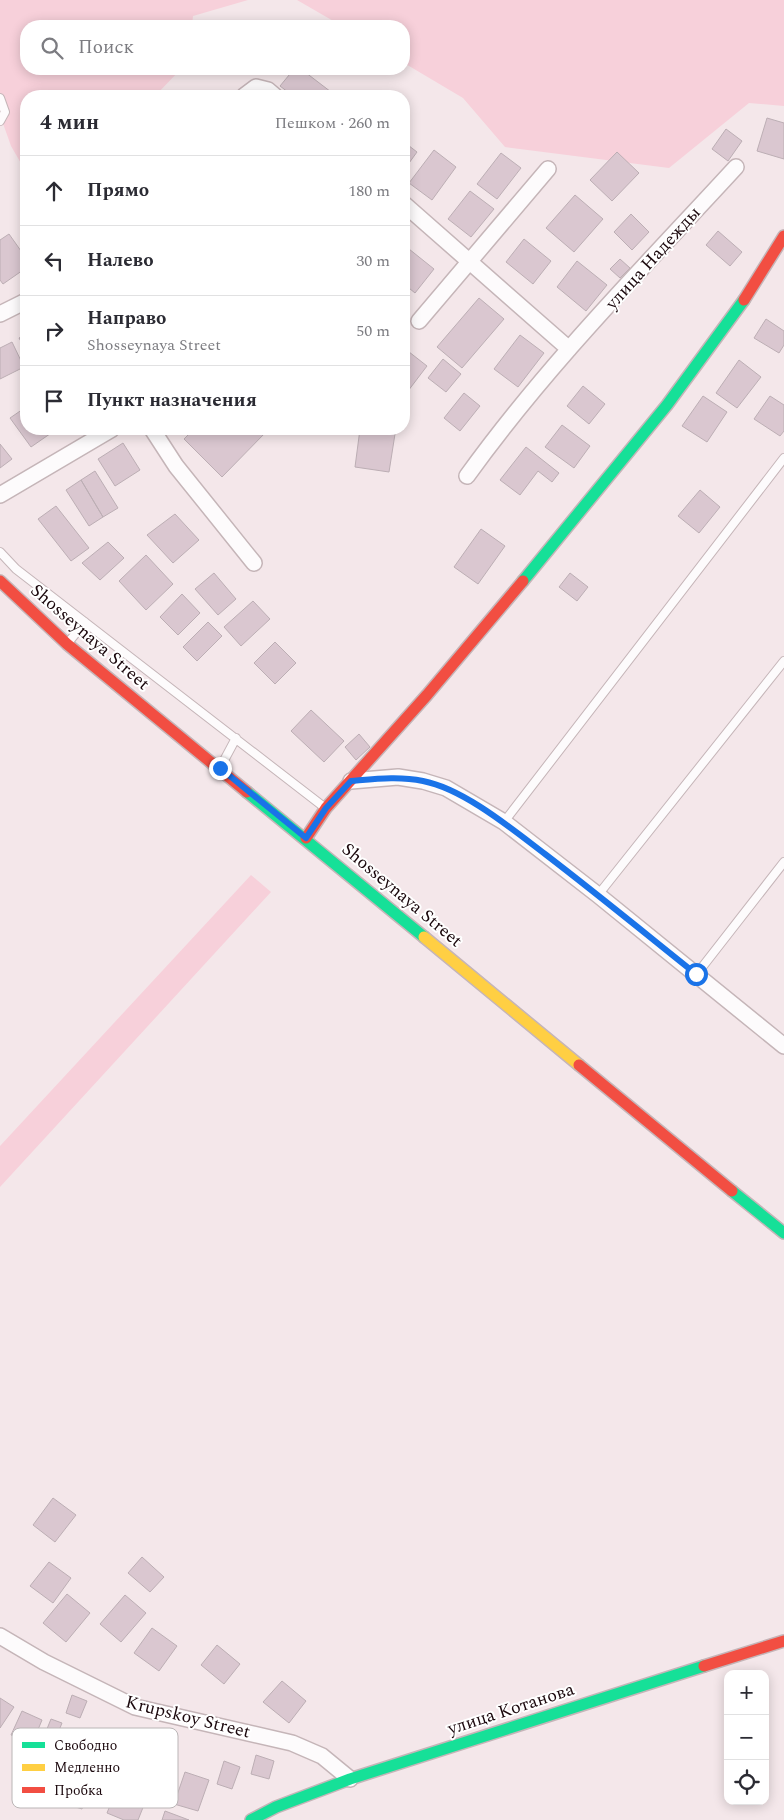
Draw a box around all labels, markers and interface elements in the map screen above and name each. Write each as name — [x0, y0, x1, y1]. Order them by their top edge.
search box — [20, 20, 410, 75]
text: Поиск — [78, 33, 134, 62]
icon: search — [38, 34, 66, 62]
text: 4 мин — [40, 107, 99, 139]
text: Пешком · 260 m — [275, 111, 390, 135]
text: Прямо — [87, 176, 149, 205]
icon: ahead — [40, 177, 68, 205]
text: 180 m — [348, 179, 390, 203]
street label: улица Надежды — [598, 200, 707, 317]
text: Налево — [87, 246, 154, 275]
icon: left — [40, 247, 68, 275]
text: 30 m — [356, 249, 390, 273]
text: Направо — [87, 304, 166, 333]
icon: right — [40, 317, 68, 345]
text: 50 m — [356, 319, 390, 343]
text: Shosseynaya Street — [87, 333, 221, 357]
text: Пункт назначения — [87, 386, 257, 415]
icon: arrive — [40, 387, 68, 415]
street label: Shosseynaya Street — [24, 577, 156, 697]
route end — [209, 757, 232, 780]
street label: Shosseynaya Street — [336, 836, 468, 954]
route start — [685, 963, 708, 986]
map controls — [724, 1670, 769, 1805]
button: + — [724, 1670, 769, 1715]
street label: улица Котанова — [443, 1676, 578, 1742]
street label: Krupskoy Street — [123, 1688, 253, 1746]
button: − — [724, 1715, 769, 1760]
legend — [12, 1728, 178, 1808]
text: Свободно — [54, 1735, 117, 1756]
text: Медленно — [54, 1757, 120, 1778]
button: locate — [724, 1760, 769, 1805]
text: Пробка — [54, 1780, 103, 1801]

